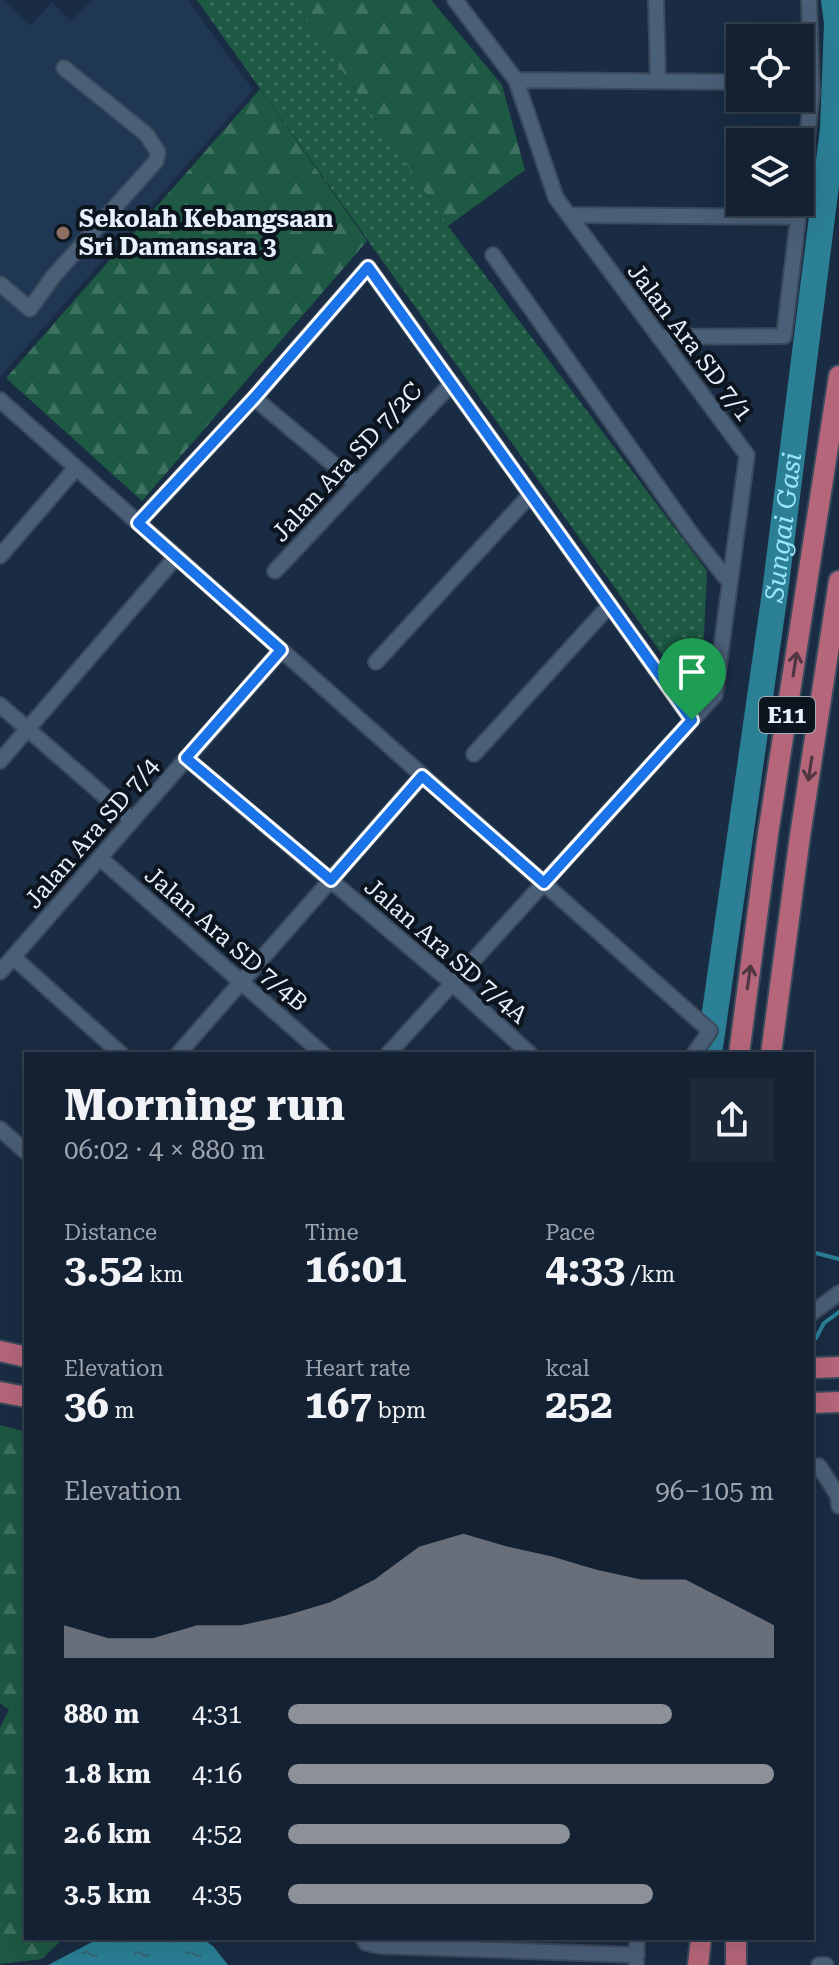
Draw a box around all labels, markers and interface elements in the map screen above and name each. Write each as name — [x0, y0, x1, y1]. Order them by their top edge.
map controls — [726, 24, 814, 216]
button: locate — [726, 24, 814, 112]
button: layers — [726, 128, 814, 216]
place label: Sekolah Kebangsaan Sri Damansara 3 — [79, 205, 333, 261]
marker: Sekolah Kebangsaan Sri Damansara 3 — [54, 224, 72, 242]
street label: Jalan Ara SD 7/1 — [622, 258, 758, 426]
street label: Jalan Ara SD 7/2C — [266, 377, 428, 547]
water label: Sungai Gasi — [759, 451, 807, 605]
pin — [658, 638, 726, 720]
icon: arrive — [670, 650, 714, 694]
one-way arrow — [788, 652, 803, 677]
road number: E11 — [759, 697, 815, 733]
street label: Jalan Ara SD 7/4 — [19, 752, 165, 914]
one-way arrow — [802, 756, 817, 781]
street label: Jalan Ara SD 7/4B — [139, 861, 313, 1017]
street label: Jalan Ara SD 7/4A — [359, 873, 533, 1030]
one-way arrow — [742, 965, 757, 990]
button: share — [690, 1078, 774, 1162]
text: Morning run — [64, 1079, 345, 1131]
text: 06:02 · 4 × 880 m — [64, 1135, 265, 1165]
text: Distance — [64, 1220, 157, 1245]
text: Time — [305, 1220, 359, 1245]
text: Pace — [545, 1220, 595, 1245]
text: 3.52 — [64, 1245, 144, 1292]
text: 16:01 — [305, 1245, 407, 1292]
text: 4:33 — [545, 1245, 625, 1292]
text: km — [144, 1262, 183, 1287]
text: /km — [625, 1262, 675, 1287]
text: Elevation — [64, 1356, 164, 1381]
text: Heart rate — [305, 1356, 410, 1381]
text: kcal — [545, 1356, 590, 1381]
text: 36 — [64, 1381, 109, 1428]
text: 167 — [305, 1381, 372, 1428]
text: 252 — [545, 1381, 613, 1428]
text: m — [109, 1398, 134, 1423]
text: bpm — [372, 1398, 426, 1423]
text: Elevation — [64, 1476, 182, 1506]
text: 96–105 m — [655, 1476, 774, 1506]
text: 880 m — [64, 1699, 139, 1729]
text: 4:31 — [192, 1699, 242, 1729]
text: 1.8 km — [64, 1759, 151, 1789]
text: 4:16 — [192, 1759, 242, 1789]
text: 2.6 km — [64, 1819, 151, 1849]
text: 4:52 — [192, 1819, 242, 1849]
text: 3.5 km — [64, 1879, 151, 1909]
text: 4:35 — [192, 1879, 242, 1909]

